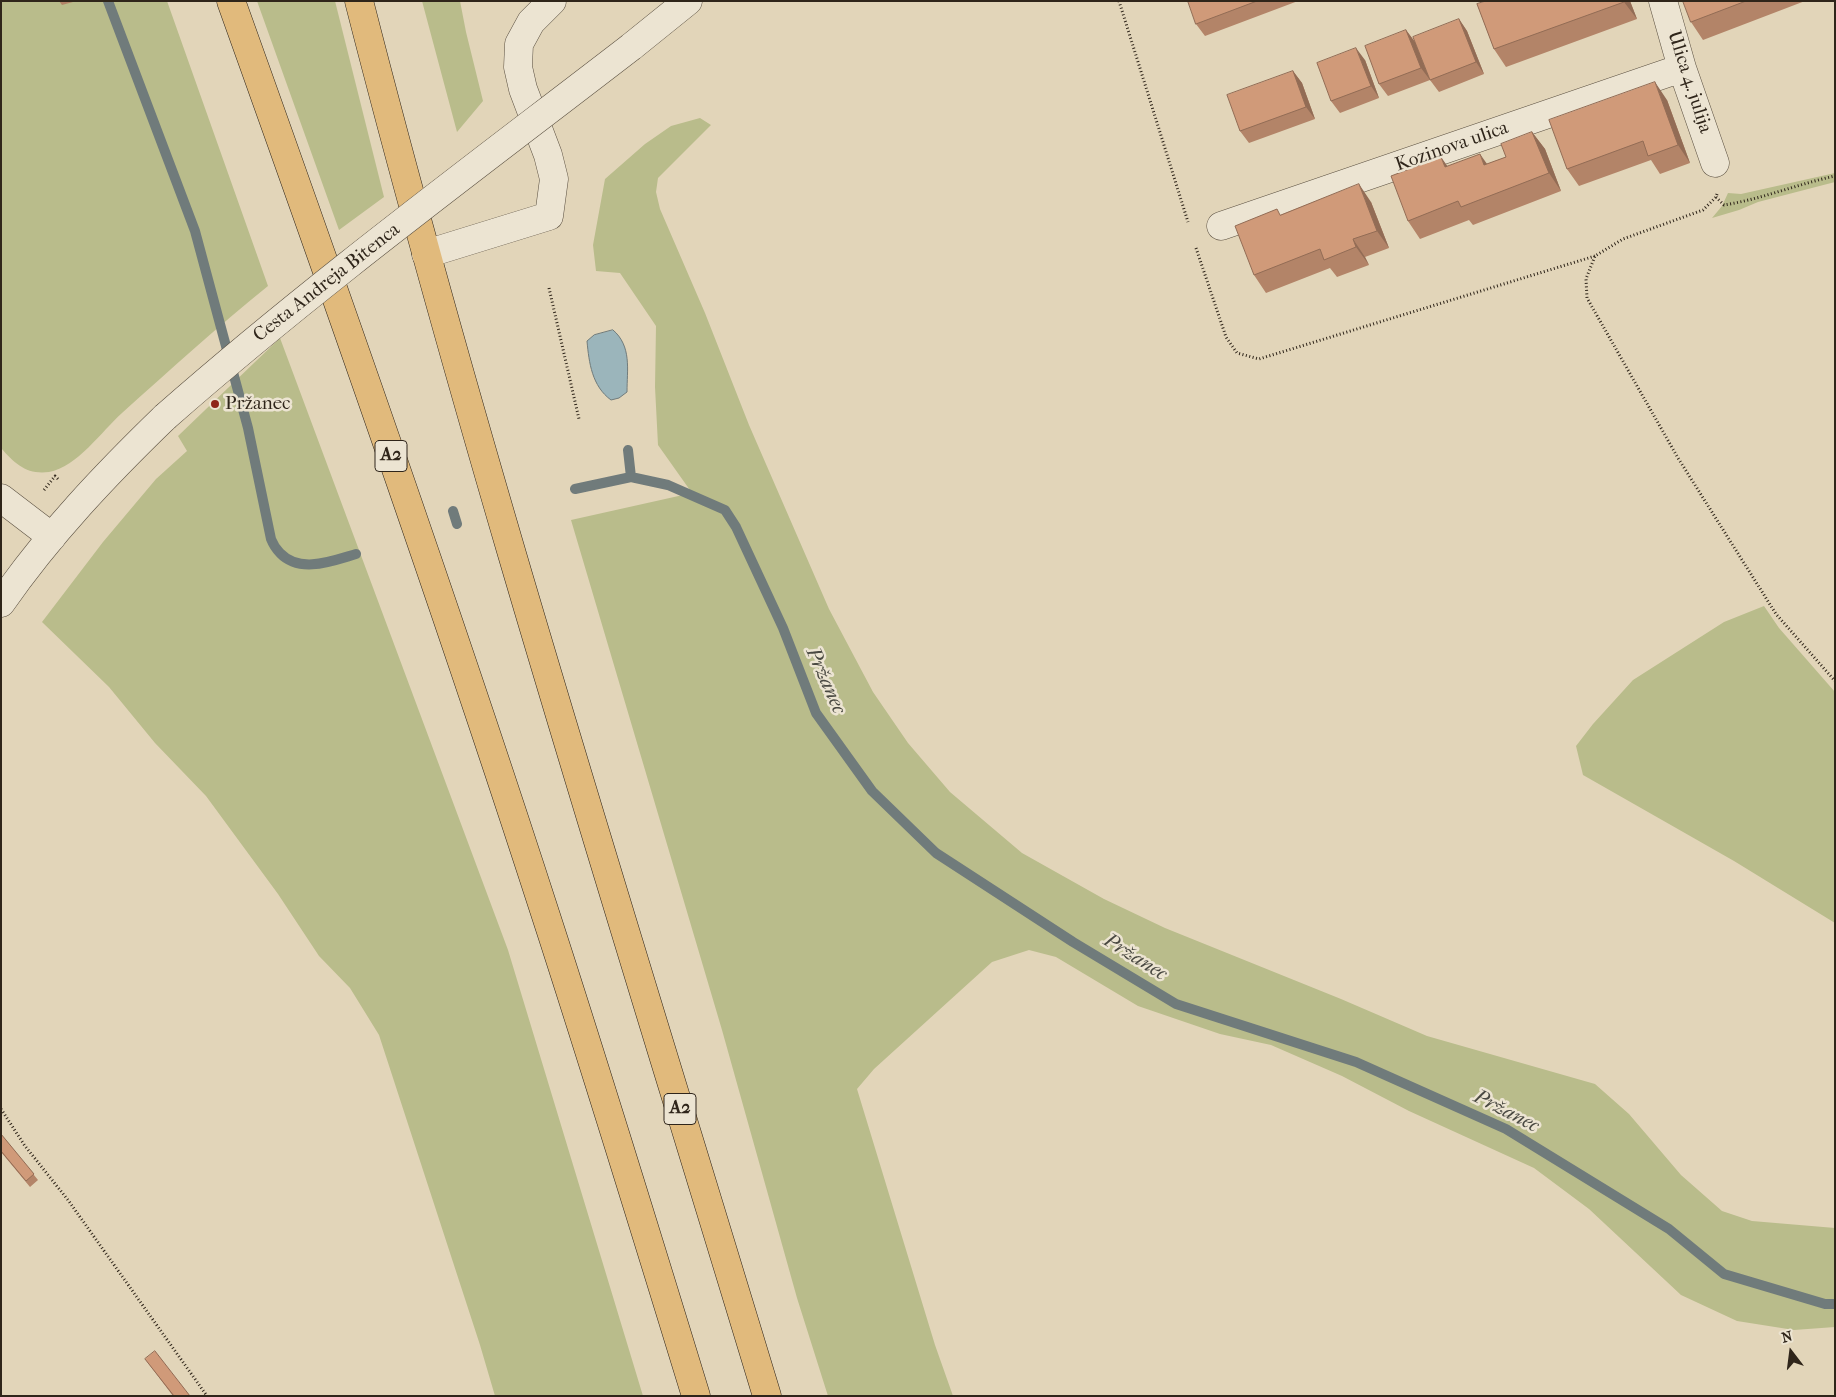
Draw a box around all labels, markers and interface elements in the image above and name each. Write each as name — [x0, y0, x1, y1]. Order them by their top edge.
street label: Ulica 4. julija — [1662, 28, 1716, 136]
street label: Kozinova ulica — [1392, 117, 1512, 177]
street label: Cesta Andreja Bitenca — [249, 219, 405, 347]
place label: Pržanec — [225, 393, 290, 415]
marker: Pržanec — [209, 398, 221, 410]
road number: A2 — [375, 441, 407, 472]
water label: Pržanec — [800, 644, 850, 718]
water label: Pržanec — [1099, 929, 1171, 987]
water label: Pržanec — [1469, 1085, 1543, 1139]
road number: A2 — [664, 1094, 696, 1124]
north arrow — [1766, 1327, 1816, 1377]
text: N — [1780, 1327, 1794, 1347]

